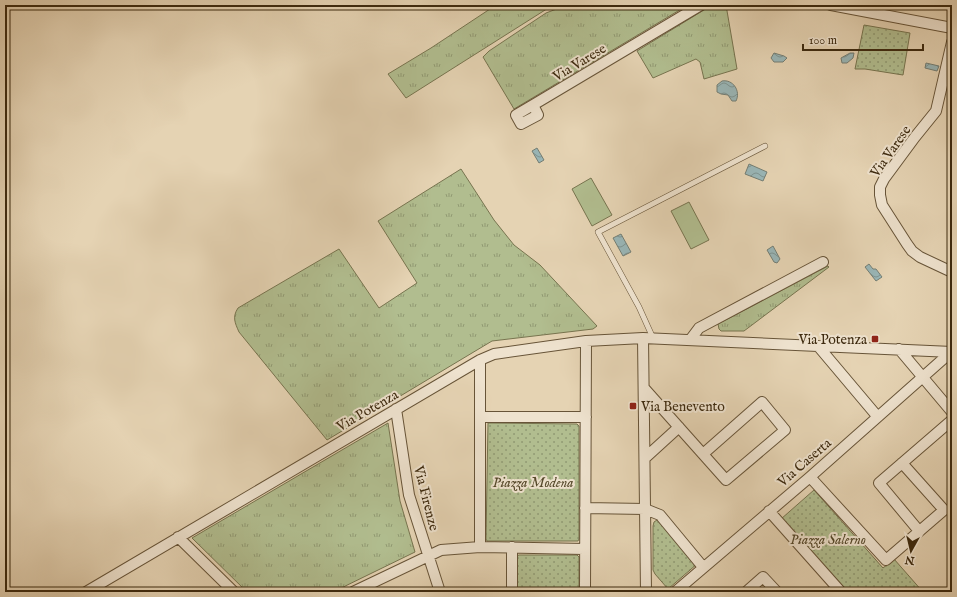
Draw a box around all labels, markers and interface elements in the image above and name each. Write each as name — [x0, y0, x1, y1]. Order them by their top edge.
scale bar — [803, 26, 923, 52]
text: 100 m — [809, 33, 837, 48]
street label: Via Varese — [549, 40, 610, 86]
street label: Via Varese — [866, 122, 916, 182]
place label: Via Potenza — [797, 331, 868, 349]
marker: Via Potenza — [870, 334, 880, 344]
street label: Via Potenza — [332, 385, 403, 436]
place label: Via Benevento — [640, 398, 725, 416]
marker: Via Benevento — [628, 401, 638, 411]
street label: Via Caserta — [773, 434, 836, 492]
street label: Via Firenze — [409, 463, 443, 533]
park label: Piazza Modena — [493, 474, 574, 492]
park label: Piazza Salerno — [790, 531, 866, 549]
north arrow — [891, 531, 931, 571]
text: N — [904, 552, 916, 568]

